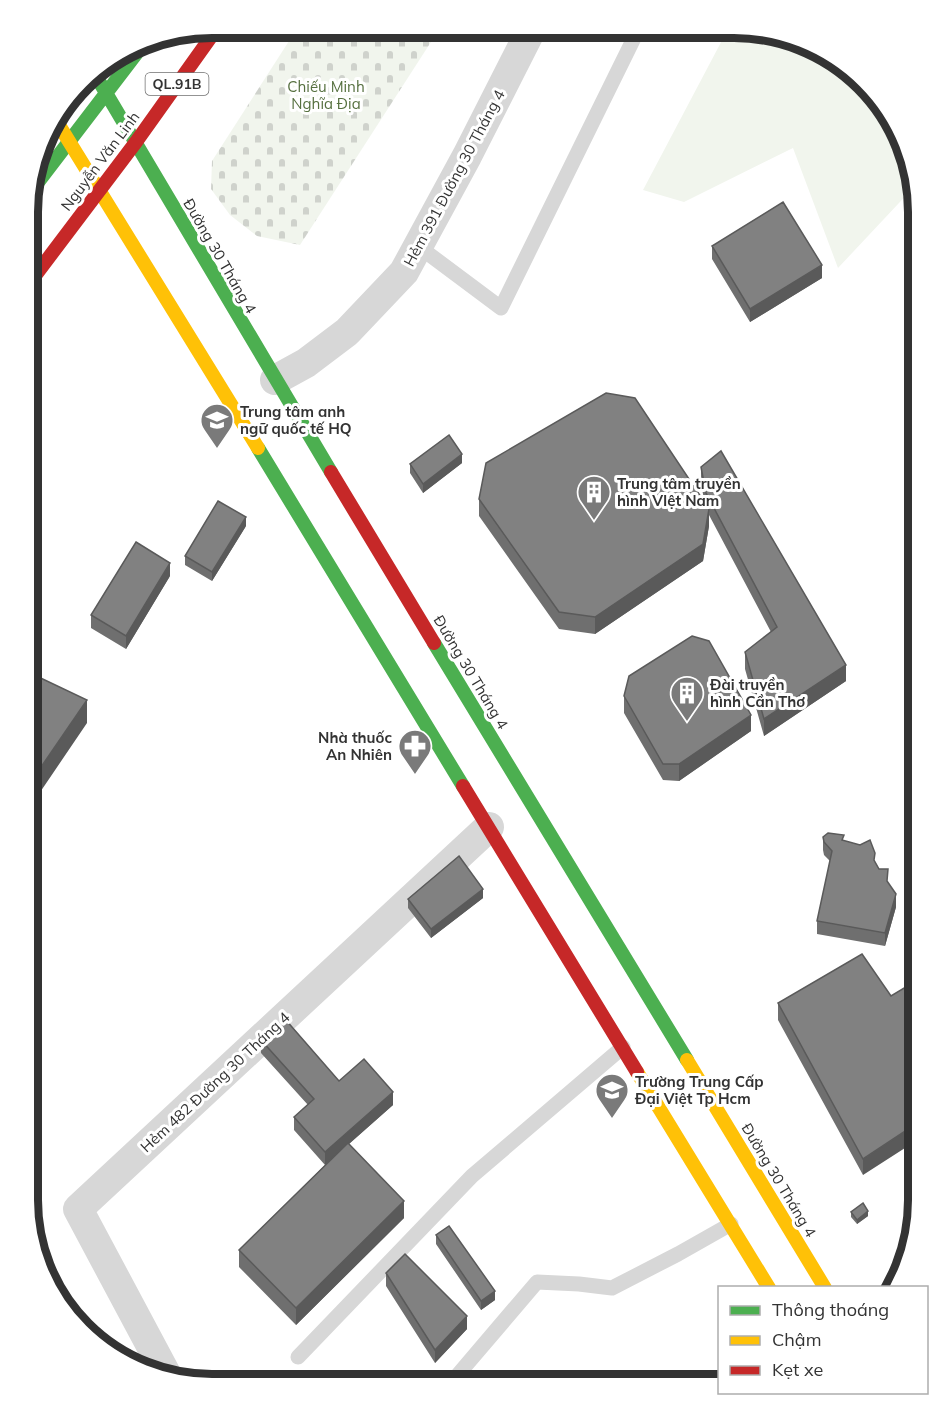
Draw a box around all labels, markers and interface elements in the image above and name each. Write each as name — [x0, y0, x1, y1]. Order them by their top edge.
road number: QL.91B — [146, 73, 208, 95]
park label: Chiếu Minh Nghĩa Địa — [287, 77, 365, 113]
street label: Hẻm 391 Đường 30 Tháng 4 — [399, 86, 509, 270]
street label: Nguyễn Văn Linh — [57, 108, 143, 214]
street label: Đường 30 Tháng 4 — [179, 195, 261, 317]
school or university icon: Trung tâm anh ngữ quốc tế HQ — [199, 402, 235, 449]
place label: Trung tâm anh ngữ quốc tế HQ — [240, 402, 352, 438]
building icon: Trung tâm truyền hình VIệt Nam — [576, 474, 612, 521]
place label: Trung tâm truyền hình VIệt Nam — [617, 474, 741, 510]
street label: Đường 30 Tháng 4 — [429, 612, 513, 732]
building icon: Đài truyền hình Cần Thơ — [669, 675, 705, 722]
place label: Đài truyền hình Cần Thơ — [709, 675, 805, 711]
place label: Nhà thuốc An Nhiên — [318, 728, 392, 764]
pharmacy icon: Nhà thuốc An Nhiên — [397, 728, 433, 775]
street label: Hẻm 482 Đường 30 Tháng 4 — [136, 1008, 294, 1156]
school or university icon: Trường Trung Cấp Đại Việt Tp Hcm — [594, 1072, 630, 1119]
place label: Trường Trung Cấp Đại Việt Tp Hcm — [634, 1072, 764, 1108]
street label: Đường 30 Tháng 4 — [737, 1120, 821, 1240]
legend — [718, 1286, 928, 1394]
text: Thông thoáng — [772, 1298, 889, 1321]
text: Chậm — [772, 1328, 821, 1351]
text: Kẹt xe — [772, 1358, 823, 1381]

